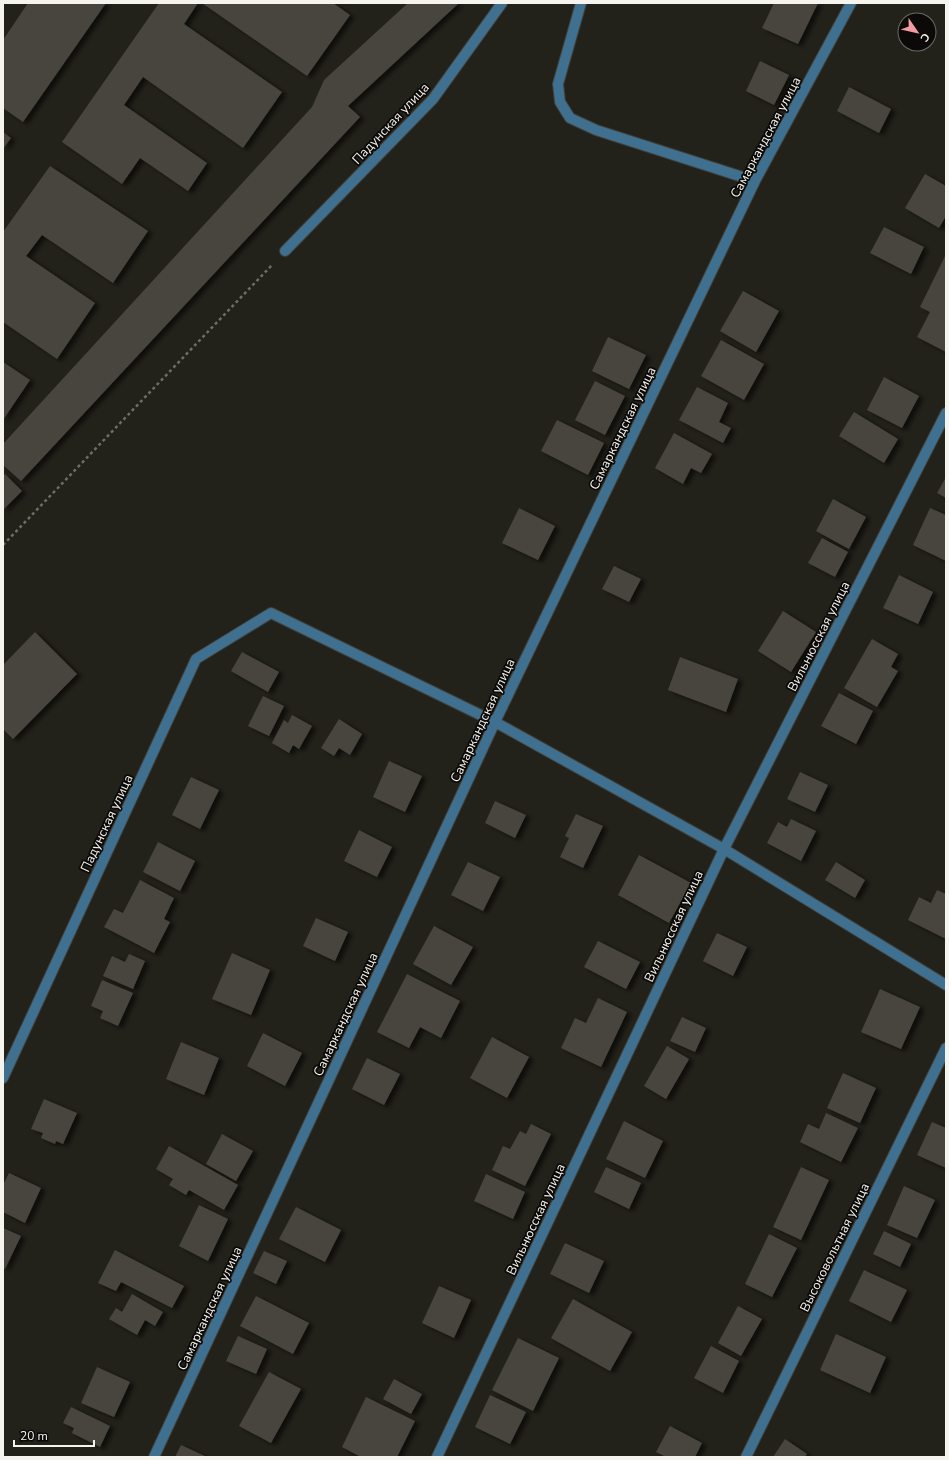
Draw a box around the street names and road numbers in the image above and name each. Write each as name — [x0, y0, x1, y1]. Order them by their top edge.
street label: Самаркандская улица — [726, 74, 805, 201]
street label: Падунская улица — [348, 79, 433, 168]
street label: Самаркандская улица — [585, 364, 661, 493]
street label: Вильнюсская улица — [783, 578, 854, 695]
street label: Самаркандская улица — [446, 656, 520, 785]
street label: Падунская улица — [76, 772, 137, 875]
street label: Вильнюсская улица — [640, 868, 708, 985]
street label: Самаркандская улица — [309, 950, 383, 1079]
street label: Вильнюсская улица — [502, 1161, 570, 1278]
street label: Высоковольтная улица — [796, 1180, 874, 1315]
street label: Самаркандская улица — [173, 1244, 247, 1373]

